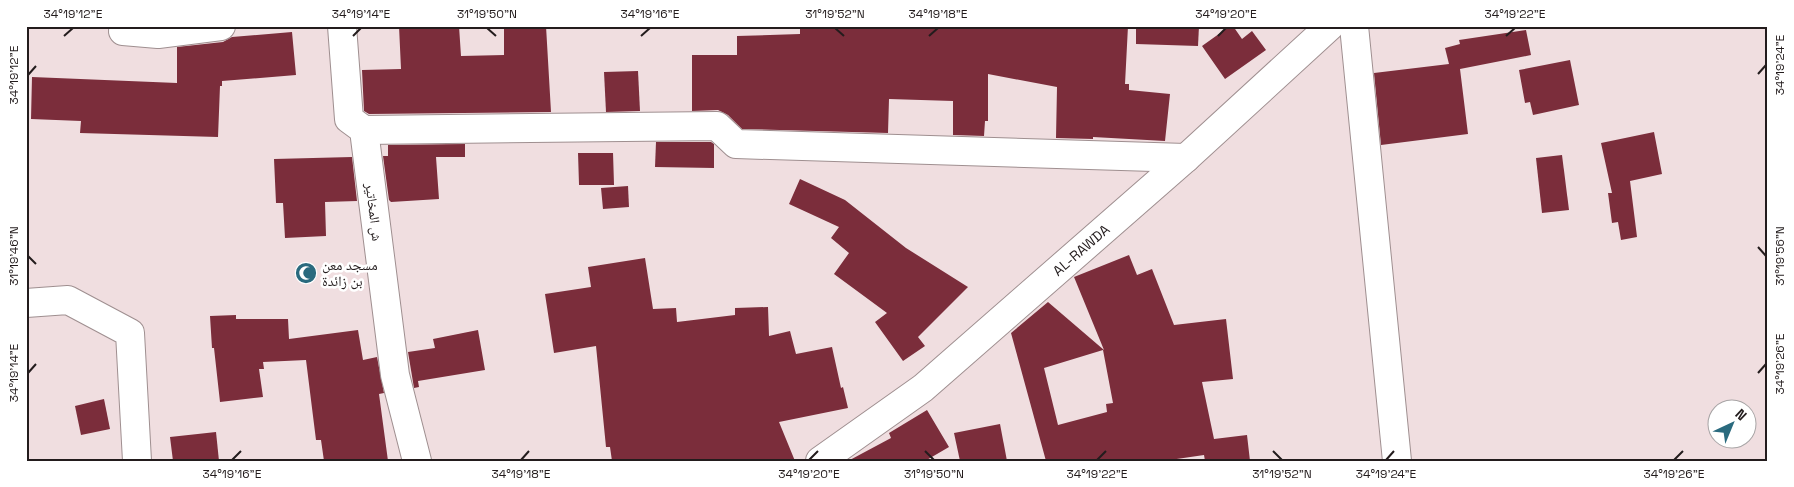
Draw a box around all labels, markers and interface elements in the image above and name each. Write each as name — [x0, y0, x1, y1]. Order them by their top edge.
text: 34°19'12"E — [44, 6, 103, 22]
text: 34°19'14"E — [332, 6, 391, 22]
text: 31°19'50"N — [457, 6, 517, 22]
text: 34°19'16"E — [621, 6, 680, 22]
text: 31°19'52"N — [805, 6, 865, 22]
text: 34°19'18"E — [908, 6, 968, 22]
text: 34°19'20"E — [1195, 6, 1257, 22]
text: 34°19'22"E — [1484, 6, 1546, 22]
text: 34°19'24"E — [1772, 35, 1788, 95]
text: 34°19'12"E — [6, 45, 22, 104]
street label: ش المخاتير — [361, 181, 386, 242]
street label: AL-RAWDA — [1049, 220, 1113, 280]
text: 31°19'46"N — [6, 226, 22, 286]
text: 31°19'56"N — [1772, 226, 1788, 286]
place label: مسجد معن بن زائدة — [322, 256, 378, 290]
mosque icon: مسجد معن بن زائدة — [294, 261, 318, 285]
text: 34°19'26"E — [1772, 333, 1788, 395]
text: 34°19'14"E — [6, 343, 22, 402]
north arrow — [1706, 400, 1756, 450]
text: N — [1731, 405, 1751, 424]
text: 34°19'16"E — [203, 466, 262, 482]
text: 34°19'18"E — [491, 466, 551, 482]
text: 34°19'20"E — [778, 466, 840, 482]
text: 31°19'50"N — [904, 466, 964, 482]
text: 34°19'22"E — [1066, 466, 1128, 482]
text: 31°19'52"N — [1252, 466, 1312, 482]
text: 34°19'24"E — [1356, 466, 1416, 482]
text: 34°19'26"E — [1643, 466, 1705, 482]

